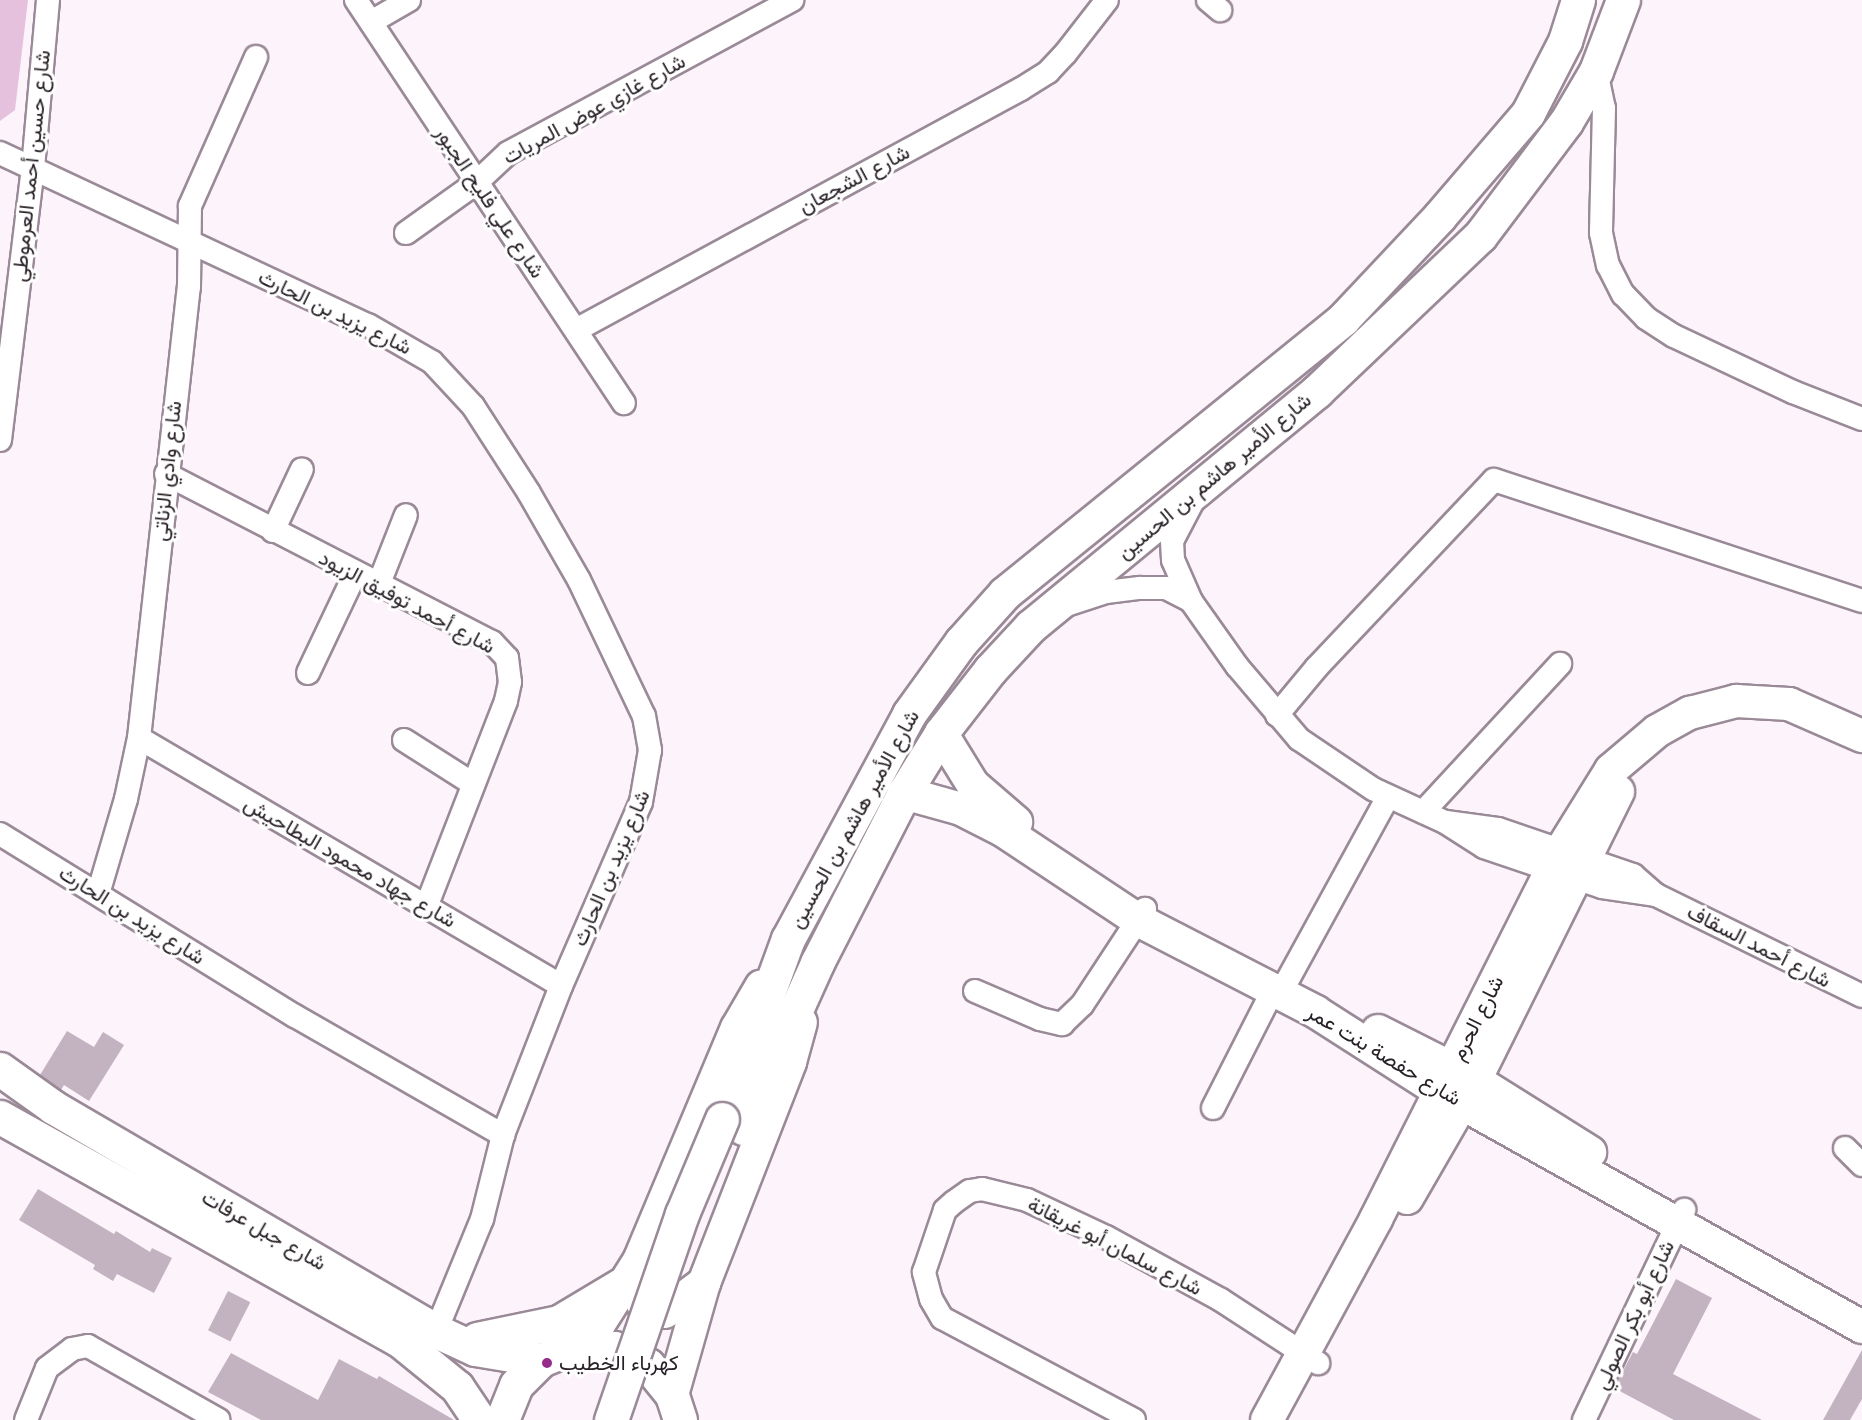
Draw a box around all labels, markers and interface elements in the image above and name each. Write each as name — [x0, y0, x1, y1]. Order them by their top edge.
street label: شارع غازي عوض المريات — [498, 48, 690, 170]
street label: شارع حسين أحمد العرموطي — [6, 49, 56, 283]
street label: شارع علي فليح الجبور — [430, 121, 550, 283]
street label: شارع الشجعان — [794, 139, 914, 219]
street label: شارع يزيد بن الحارث — [254, 264, 416, 360]
street label: شارع الأمير هاشم بن الحسين — [1112, 387, 1316, 565]
street label: شارع وادي الزناتي — [147, 399, 187, 543]
street label: شارع أحمد توفيق الزيود — [315, 545, 499, 659]
street label: شارع الأمير هاشم بن الحسين — [783, 705, 925, 933]
street label: شارع يزيد بن الحارث — [567, 786, 655, 950]
street label: شارع جهاد محمود البطاحيش — [239, 791, 461, 933]
street label: شارع يزيد بن الحارث — [54, 860, 210, 970]
street label: شارع أحمد السقاف — [1683, 899, 1835, 993]
street label: شارع الحرم — [1445, 971, 1509, 1065]
street label: شارع حفصة بنت عمر — [1302, 999, 1466, 1111]
street label: شارع جبل عرفات — [197, 1184, 331, 1276]
street label: شارع سلمان أبو غريقانة — [1024, 1191, 1206, 1301]
street label: شارع أبو بكر الصولي — [1588, 1236, 1680, 1394]
place label: كهرباء الخطيب — [559, 1350, 678, 1376]
marker: كهرباء الخطيب — [540, 1356, 554, 1370]

